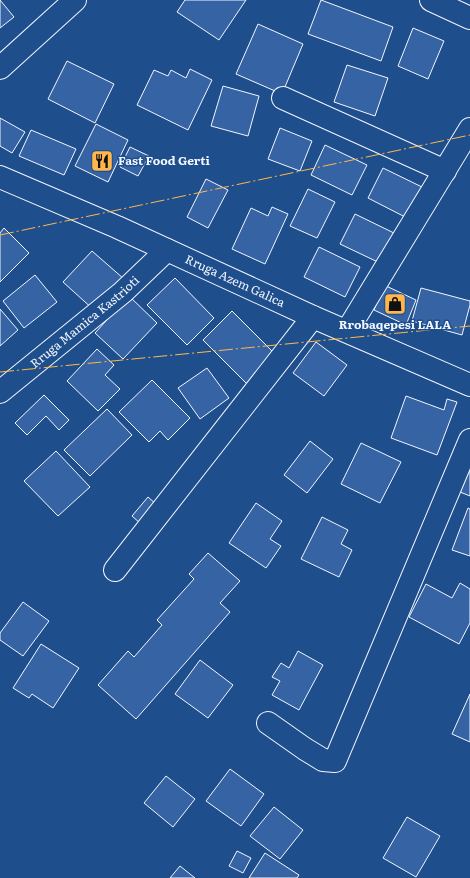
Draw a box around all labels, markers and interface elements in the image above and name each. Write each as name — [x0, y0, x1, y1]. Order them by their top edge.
restaurant icon: Fast Food Gerti — [89, 148, 115, 174]
place label: Fast Food Gerti — [118, 151, 211, 169]
street label: Rruga Azem Galica — [182, 249, 289, 311]
street label: Rruga Mamica Kastrioti — [26, 271, 143, 372]
shop icon: Rrobaqepesi LALA — [382, 291, 408, 317]
place label: Rrobaqepesi LALA — [339, 315, 451, 333]

